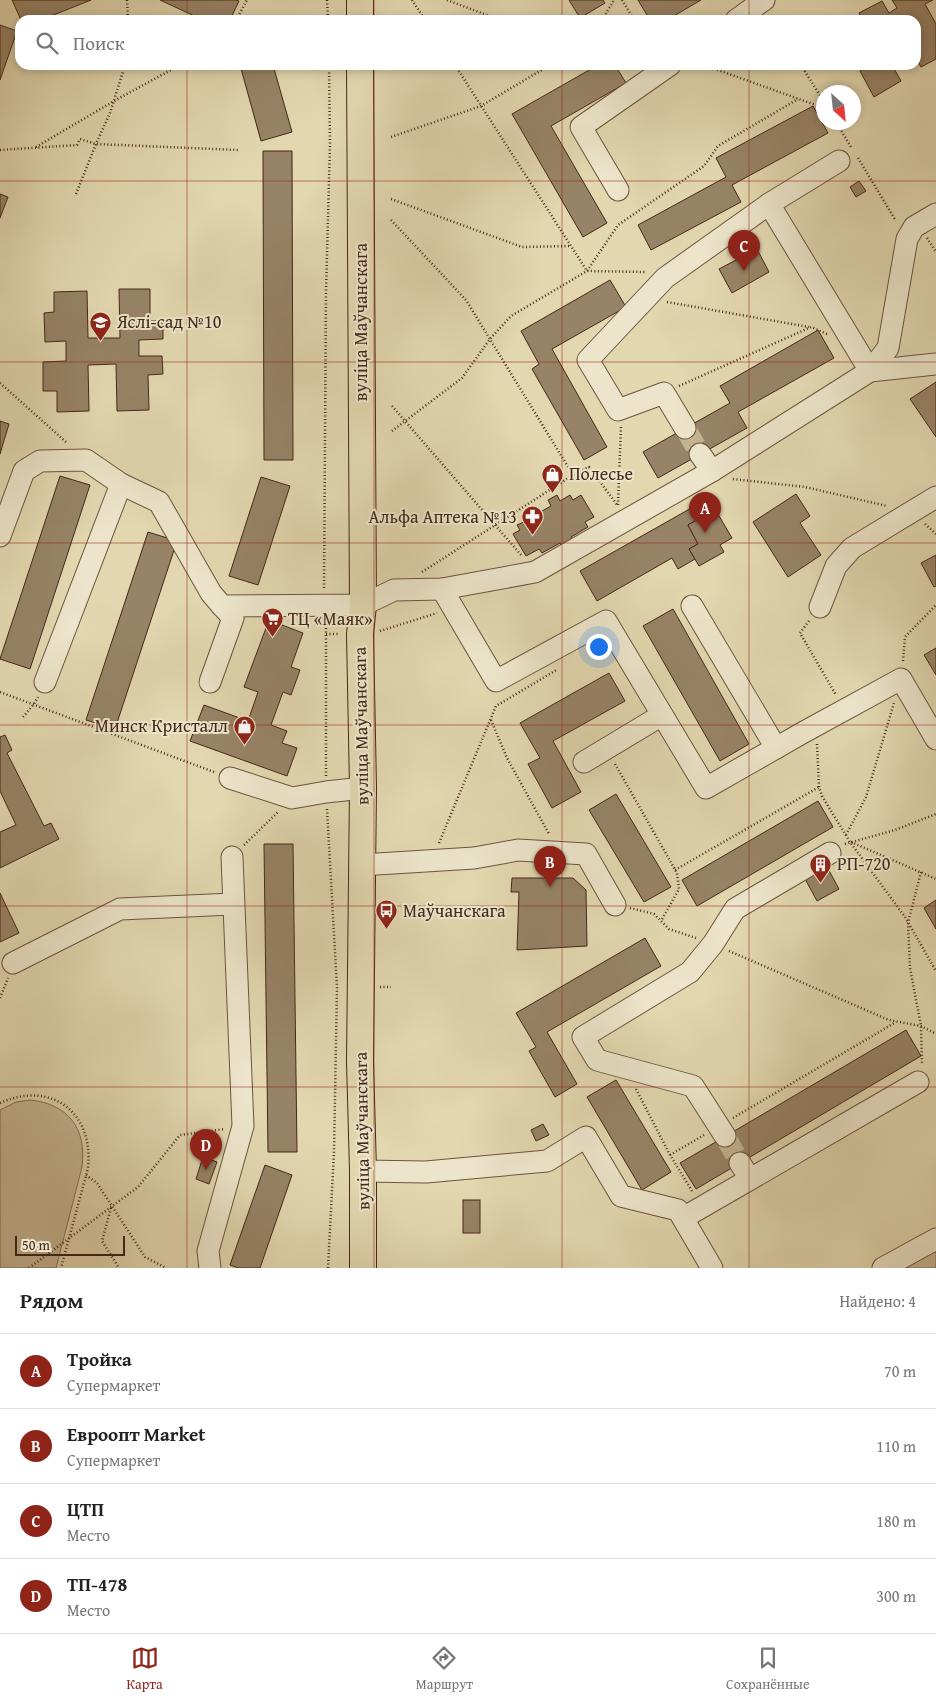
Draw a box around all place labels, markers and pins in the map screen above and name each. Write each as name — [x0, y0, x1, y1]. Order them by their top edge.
pin: C — [728, 230, 760, 271]
place label: Яслі-сад №10 — [116, 308, 222, 335]
school or university icon: Яслі-сад №10 — [89, 310, 113, 341]
place label: Полесье — [569, 460, 633, 487]
shop icon: Полесье — [541, 462, 565, 493]
pin: A — [689, 492, 721, 533]
place label: Альфа Аптека №13 — [369, 503, 517, 530]
pharmacy icon: Альфа Аптека №13 — [521, 505, 545, 536]
place label: ТЦ «Маяк» — [288, 605, 373, 632]
supermarket icon: ТЦ «Маяк» — [260, 607, 284, 638]
place label: Минск Кристалл — [95, 712, 228, 739]
shop icon: Минск Кристалл — [232, 714, 256, 745]
pin: B — [534, 846, 566, 887]
place label: РП-720 — [837, 850, 891, 877]
building icon: РП-720 — [809, 852, 833, 883]
place label: Маўчанскага — [403, 897, 506, 924]
bus stop icon: Маўчанскага — [375, 899, 399, 930]
pin: D — [190, 1129, 222, 1170]

